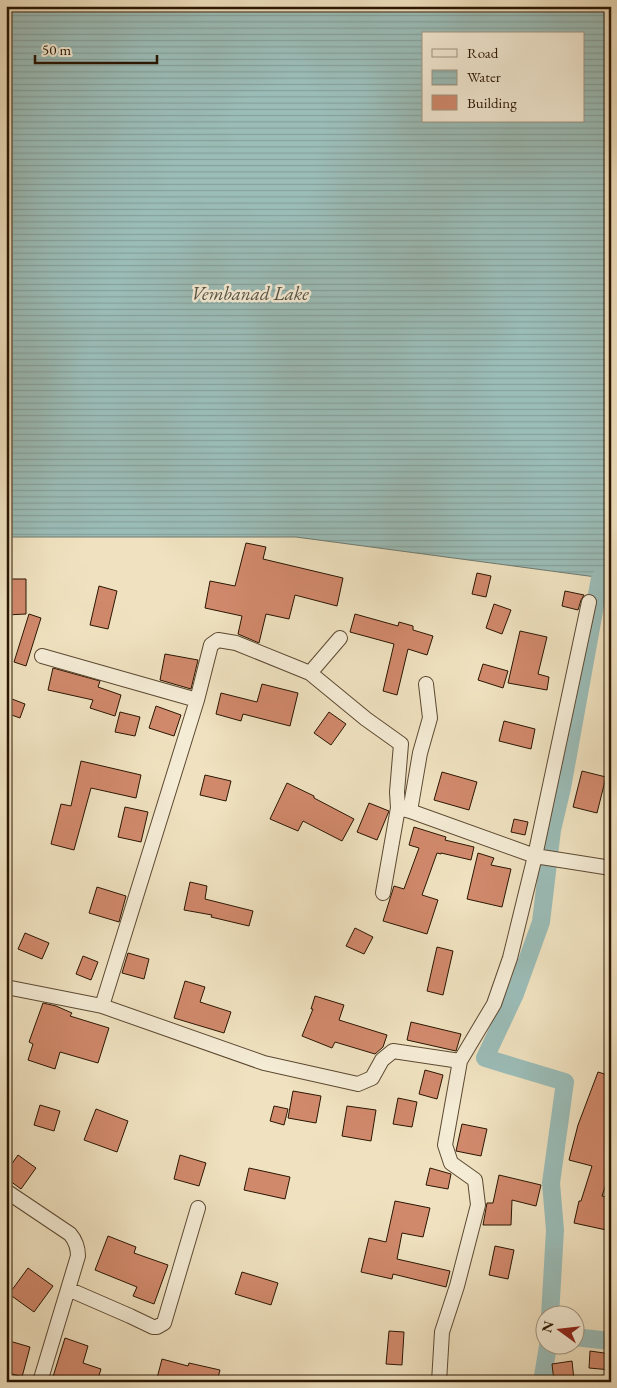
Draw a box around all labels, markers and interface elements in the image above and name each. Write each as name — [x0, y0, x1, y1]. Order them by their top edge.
scale bar — [35, 32, 158, 64]
legend — [422, 32, 584, 122]
text: 50 m — [42, 40, 71, 59]
text: Road — [467, 43, 499, 62]
text: Water — [467, 67, 501, 86]
text: Building — [467, 93, 517, 112]
water label: Vembanad Lake — [191, 281, 309, 306]
north arrow — [534, 1306, 584, 1356]
text: N — [537, 1318, 558, 1334]

